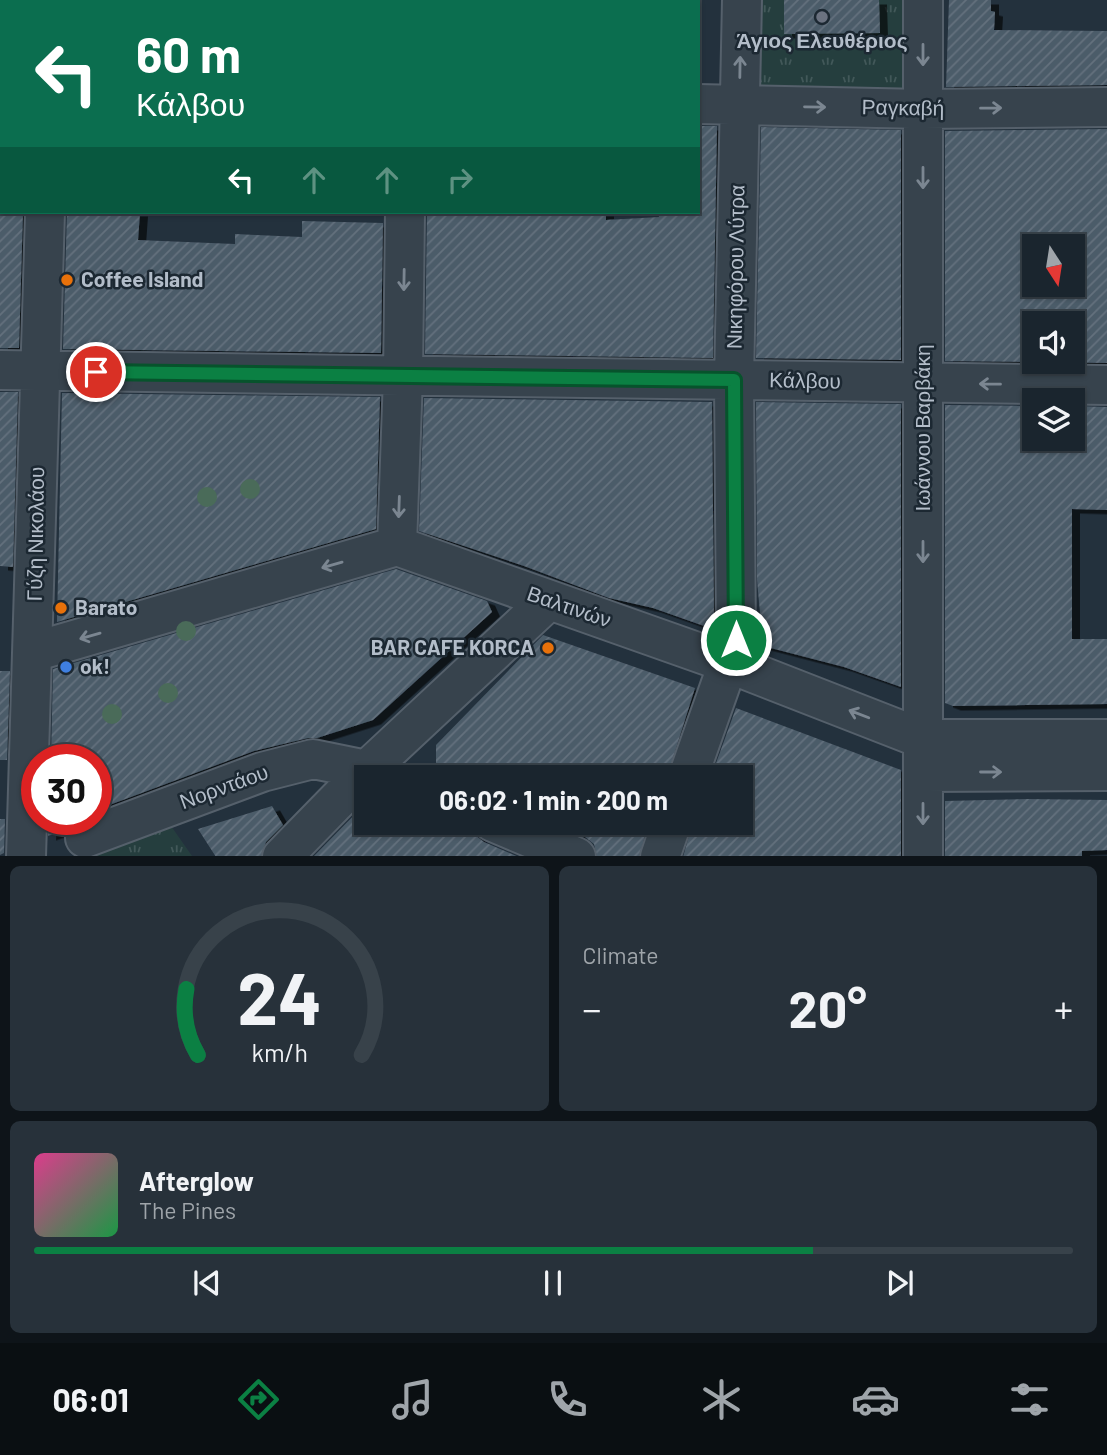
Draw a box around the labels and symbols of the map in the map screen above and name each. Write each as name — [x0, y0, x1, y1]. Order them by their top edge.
marker: Άγιος Ελευθέριος — [814, 9, 830, 25]
place label: Άγιος Ελευθέριος — [736, 27, 908, 53]
one-way arrow — [916, 43, 930, 66]
one-way arrow — [733, 56, 747, 79]
street label: Ραγκαβή — [861, 93, 945, 120]
one-way arrow — [804, 100, 827, 113]
one-way arrow — [979, 102, 1002, 115]
one-way arrow — [916, 166, 930, 189]
street label: Νικηφόρου Λύτρα — [721, 185, 748, 349]
north arrow — [1022, 234, 1085, 298]
place label: Coffee Island — [81, 266, 203, 291]
one-way arrow — [397, 268, 411, 291]
marker: Coffee Island — [59, 272, 75, 288]
pin — [66, 342, 126, 402]
street label: Ιωάννου Βαρβάκη — [909, 344, 934, 512]
street label: Κάλβου — [769, 366, 841, 393]
one-way arrow — [979, 377, 1002, 390]
street label: Γύζη Νικολάου — [21, 466, 48, 602]
one-way arrow — [392, 496, 405, 519]
one-way arrow — [916, 540, 930, 563]
one-way arrow — [321, 559, 343, 572]
street label: Βαλτινών — [524, 580, 615, 632]
place label: Barato — [75, 594, 137, 619]
marker: Barato — [53, 600, 69, 616]
position arrow — [699, 603, 773, 677]
one-way arrow — [79, 630, 101, 643]
place label: BAR CAFE KORCA — [371, 634, 534, 659]
marker: BAR CAFE KORCA — [540, 640, 556, 656]
place label: ok! — [80, 653, 110, 678]
marker: ok! — [58, 659, 74, 675]
one-way arrow — [849, 707, 870, 719]
speed limit sign: 30 — [21, 744, 112, 835]
street label: Νορντάου — [176, 758, 271, 813]
one-way arrow — [979, 765, 1002, 779]
one-way arrow — [916, 802, 930, 825]

